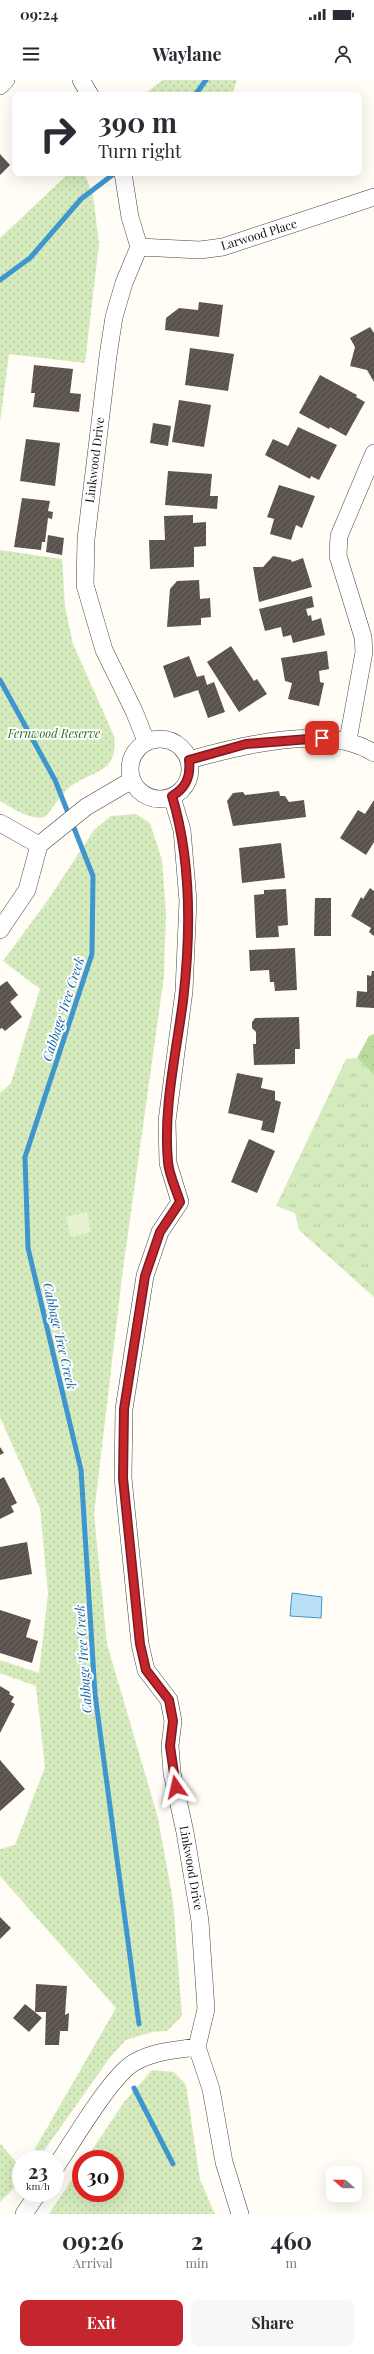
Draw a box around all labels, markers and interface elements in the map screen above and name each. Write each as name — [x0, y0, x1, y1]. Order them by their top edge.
text: 09:24 — [20, 4, 58, 24]
text: Waylane — [152, 42, 222, 66]
icon: menu — [20, 43, 42, 65]
icon: person — [332, 43, 354, 65]
text: 390 m — [98, 103, 177, 140]
icon: right — [32, 108, 84, 160]
text: Turn right — [98, 139, 181, 163]
street label: Larwood Place — [219, 215, 299, 253]
street label: Linkwood Drive — [81, 416, 107, 504]
pin — [305, 721, 339, 755]
park label: Fernwood Reserve — [7, 725, 100, 741]
icon: arrive — [311, 727, 333, 749]
water label: Cabbage Tree Creek — [38, 954, 88, 1063]
water label: Cabbage Tree Creek — [40, 1281, 81, 1391]
water label: Cabbage Tree Creek — [70, 1604, 95, 1714]
position arrow — [155, 1766, 197, 1808]
street label: Linkwood Drive — [177, 1824, 207, 1912]
speed limit sign: 30 — [72, 2150, 124, 2202]
text: 23 — [28, 2157, 48, 2184]
north arrow — [326, 2166, 362, 2202]
map controls — [326, 2166, 362, 2202]
text: km/h — [26, 2179, 50, 2193]
text: 09:26 — [62, 2224, 124, 2256]
text: 2 — [191, 2224, 203, 2256]
text: 460 — [270, 2224, 312, 2256]
text: Arrival — [73, 2254, 113, 2271]
text: min — [185, 2254, 209, 2271]
text: m — [286, 2254, 297, 2271]
button: Exit — [20, 2300, 183, 2346]
button: Share — [191, 2300, 354, 2346]

